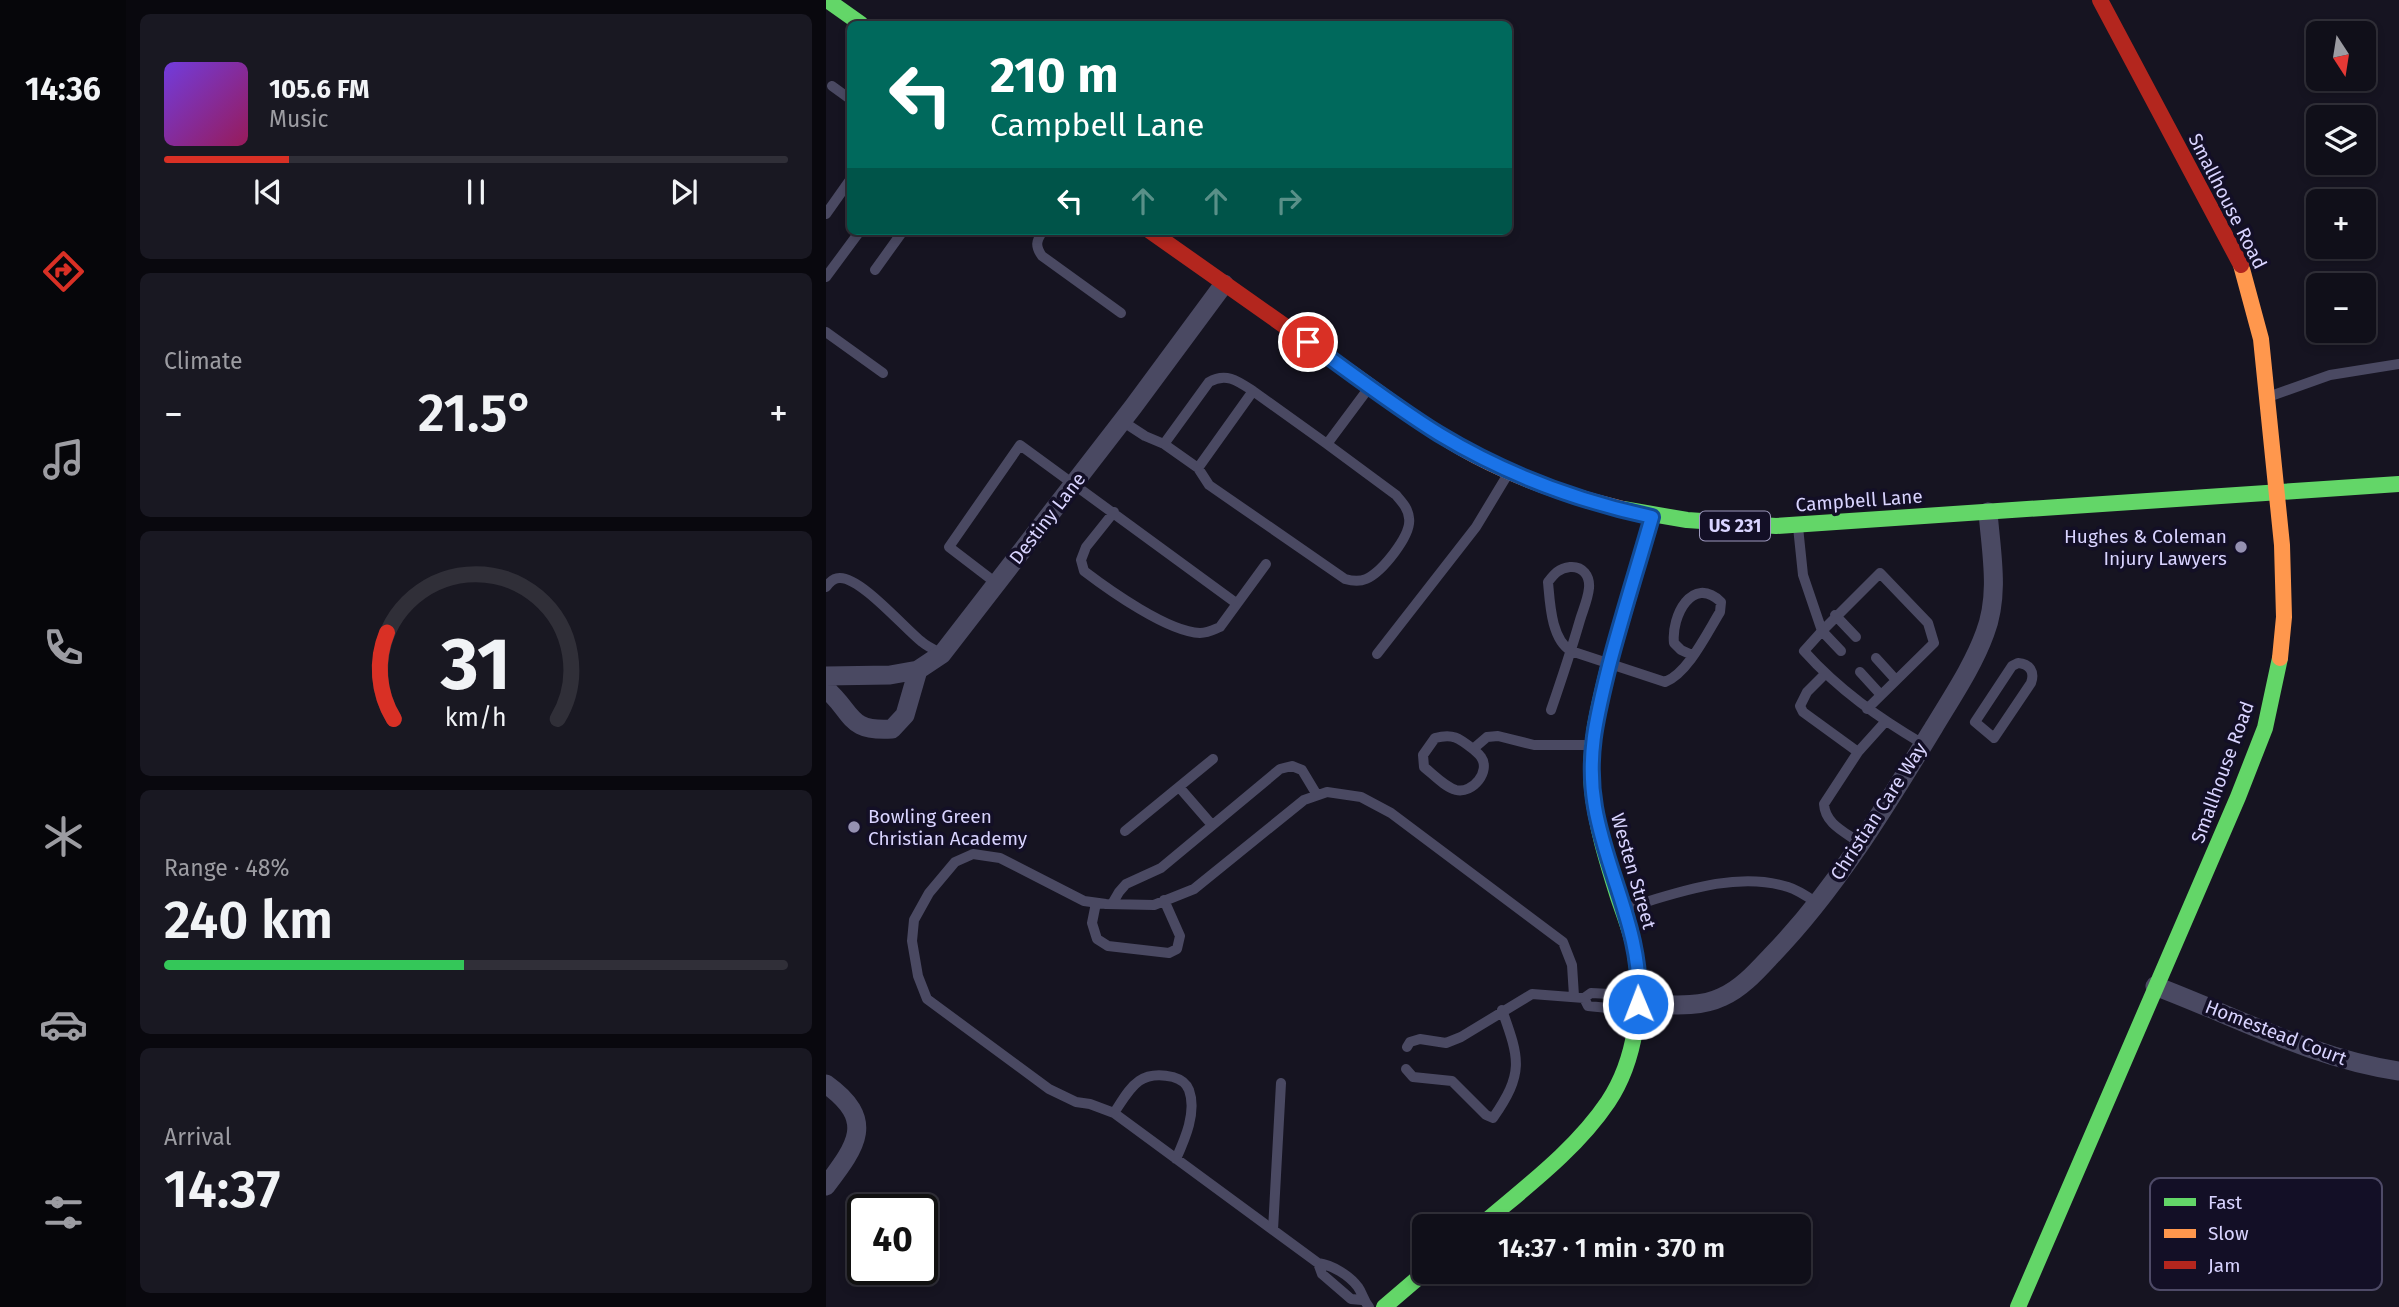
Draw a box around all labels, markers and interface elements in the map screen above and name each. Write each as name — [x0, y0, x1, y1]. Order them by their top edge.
north arrow — [2306, 21, 2376, 91]
map controls — [2306, 21, 2376, 343]
text: 210 m — [990, 46, 1119, 105]
icon: left — [875, 49, 966, 140]
text: 14:36 — [25, 70, 101, 108]
text: 105.6 FM — [269, 74, 369, 105]
text: Music — [269, 105, 329, 133]
button: layers — [2306, 105, 2376, 175]
text: Campbell Lane — [990, 106, 1204, 144]
street label: Smallhouse Road — [2183, 129, 2272, 273]
icon: previous — [249, 173, 287, 211]
icon: pause — [457, 173, 495, 211]
icon: next — [665, 173, 703, 211]
icon: left — [1051, 182, 1089, 220]
icon: ahead — [1124, 182, 1162, 220]
icon: ahead — [1197, 182, 1235, 220]
icon: right — [1270, 182, 1308, 220]
button: + — [2306, 189, 2376, 259]
icon: directions — [39, 247, 88, 296]
button: − — [2306, 273, 2376, 343]
pin — [1278, 312, 1338, 372]
icon: arrive — [1289, 323, 1327, 361]
text: Climate — [164, 347, 243, 375]
text: 21.5° — [418, 382, 534, 445]
text: − — [164, 391, 183, 437]
text: + — [769, 391, 788, 437]
icon: music — [39, 435, 88, 484]
street label: Destiny Lane — [1004, 468, 1090, 569]
street label: Campbell Lane — [1795, 485, 1923, 516]
road number: US 231 — [1700, 512, 1770, 540]
place label: Hughes & Coleman Injury Lawyers — [2064, 525, 2227, 570]
marker: Hughes & Coleman Injury Lawyers — [2233, 539, 2249, 555]
text: 31 — [440, 622, 511, 709]
icon: phone — [39, 623, 88, 672]
street label: Smallhouse Road — [2186, 698, 2259, 846]
text: km/h — [445, 703, 507, 733]
street label: Christian Care Way — [1825, 738, 1932, 884]
place label: Bowling Green Christian Academy — [868, 805, 1028, 850]
street label: Westen Street — [1606, 811, 1661, 932]
icon: climate — [39, 812, 88, 861]
marker: Bowling Green Christian Academy — [846, 819, 862, 835]
text: Range · 48% — [164, 854, 289, 882]
text: 240 km — [164, 889, 333, 952]
position arrow — [1601, 967, 1675, 1041]
street label: Homestead Court — [2202, 995, 2350, 1070]
icon: car — [39, 1000, 88, 1049]
text: Arrival — [164, 1123, 231, 1151]
text: 14:37 — [164, 1158, 280, 1221]
legend — [2150, 1178, 2382, 1290]
icon: filters — [39, 1188, 88, 1237]
text: Fast — [2208, 1191, 2242, 1214]
speed limit sign: 40 — [847, 1194, 938, 1285]
text: Slow — [2208, 1222, 2249, 1245]
text: 14:37 · 1 min · 370 m — [1498, 1233, 1725, 1264]
text: Jam — [2208, 1254, 2240, 1277]

